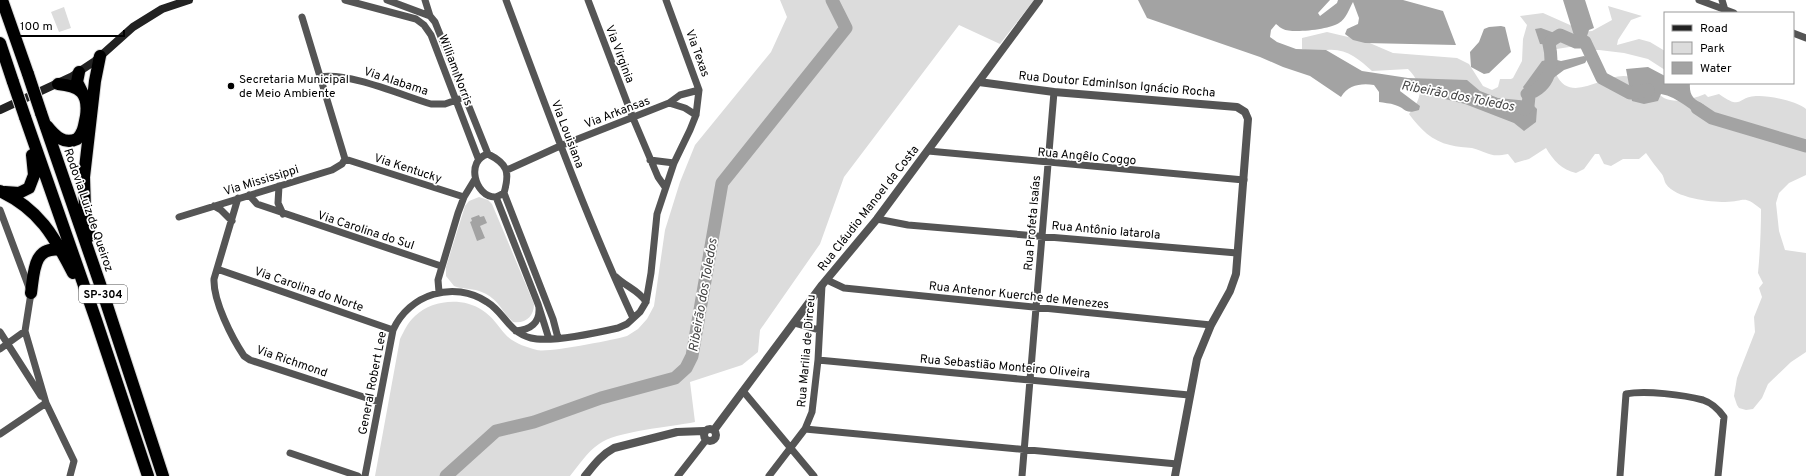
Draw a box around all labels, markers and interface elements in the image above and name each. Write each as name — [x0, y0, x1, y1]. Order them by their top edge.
scale bar — [14, 12, 124, 38]
legend — [1664, 12, 1794, 84]
text: 100 m — [20, 19, 53, 35]
text: Road — [1700, 21, 1728, 37]
street label: Via Virginia — [601, 23, 637, 86]
street label: Via Texas — [681, 27, 713, 79]
street label: William Norris — [434, 32, 476, 108]
text: Park — [1700, 41, 1725, 57]
text: Water — [1700, 61, 1732, 77]
street label: Via Alabama — [361, 64, 430, 100]
street label: Rua Doutor Edminlson Ignácio Rocha — [1018, 68, 1216, 102]
place label: Secretaria Municipal de Meio Ambiente — [239, 72, 349, 102]
water label: Ribeirão dos Toledos — [1400, 78, 1516, 116]
marker: Secretaria Municipal de Meio Ambiente — [226, 81, 236, 91]
street label: Via Arkansas — [582, 93, 652, 133]
street label: Via Louisiana — [547, 98, 587, 171]
street label: Rua Cláudio Manoel da Costa — [815, 142, 923, 275]
street label: Rua Angêlo Coggo — [1037, 145, 1137, 169]
street label: Rodovia Luiz de Queiroz — [59, 146, 117, 274]
street label: Via Kentucky — [372, 150, 444, 187]
street label: Via Mississippi — [222, 162, 301, 200]
street label: Rua Profeta Isaías — [1021, 175, 1045, 272]
street label: Via Carolina do Sul — [315, 208, 416, 254]
street label: Rua Antônio Iatarola — [1051, 218, 1161, 244]
water label: Ribeirão dos Toledos — [686, 237, 722, 353]
street label: Via Carolina do Norte — [252, 264, 365, 316]
street label: Rua Antenor Kuerche de Menezes — [928, 279, 1110, 313]
road number: SP-304 — [79, 285, 127, 303]
street label: Rua Marilia de Dirceu — [794, 294, 820, 408]
street label: General Robert Lee — [355, 330, 391, 436]
street label: Via Richmond — [254, 342, 330, 382]
street label: Rua Sebastião Monteiro Oliveira — [919, 352, 1091, 382]

